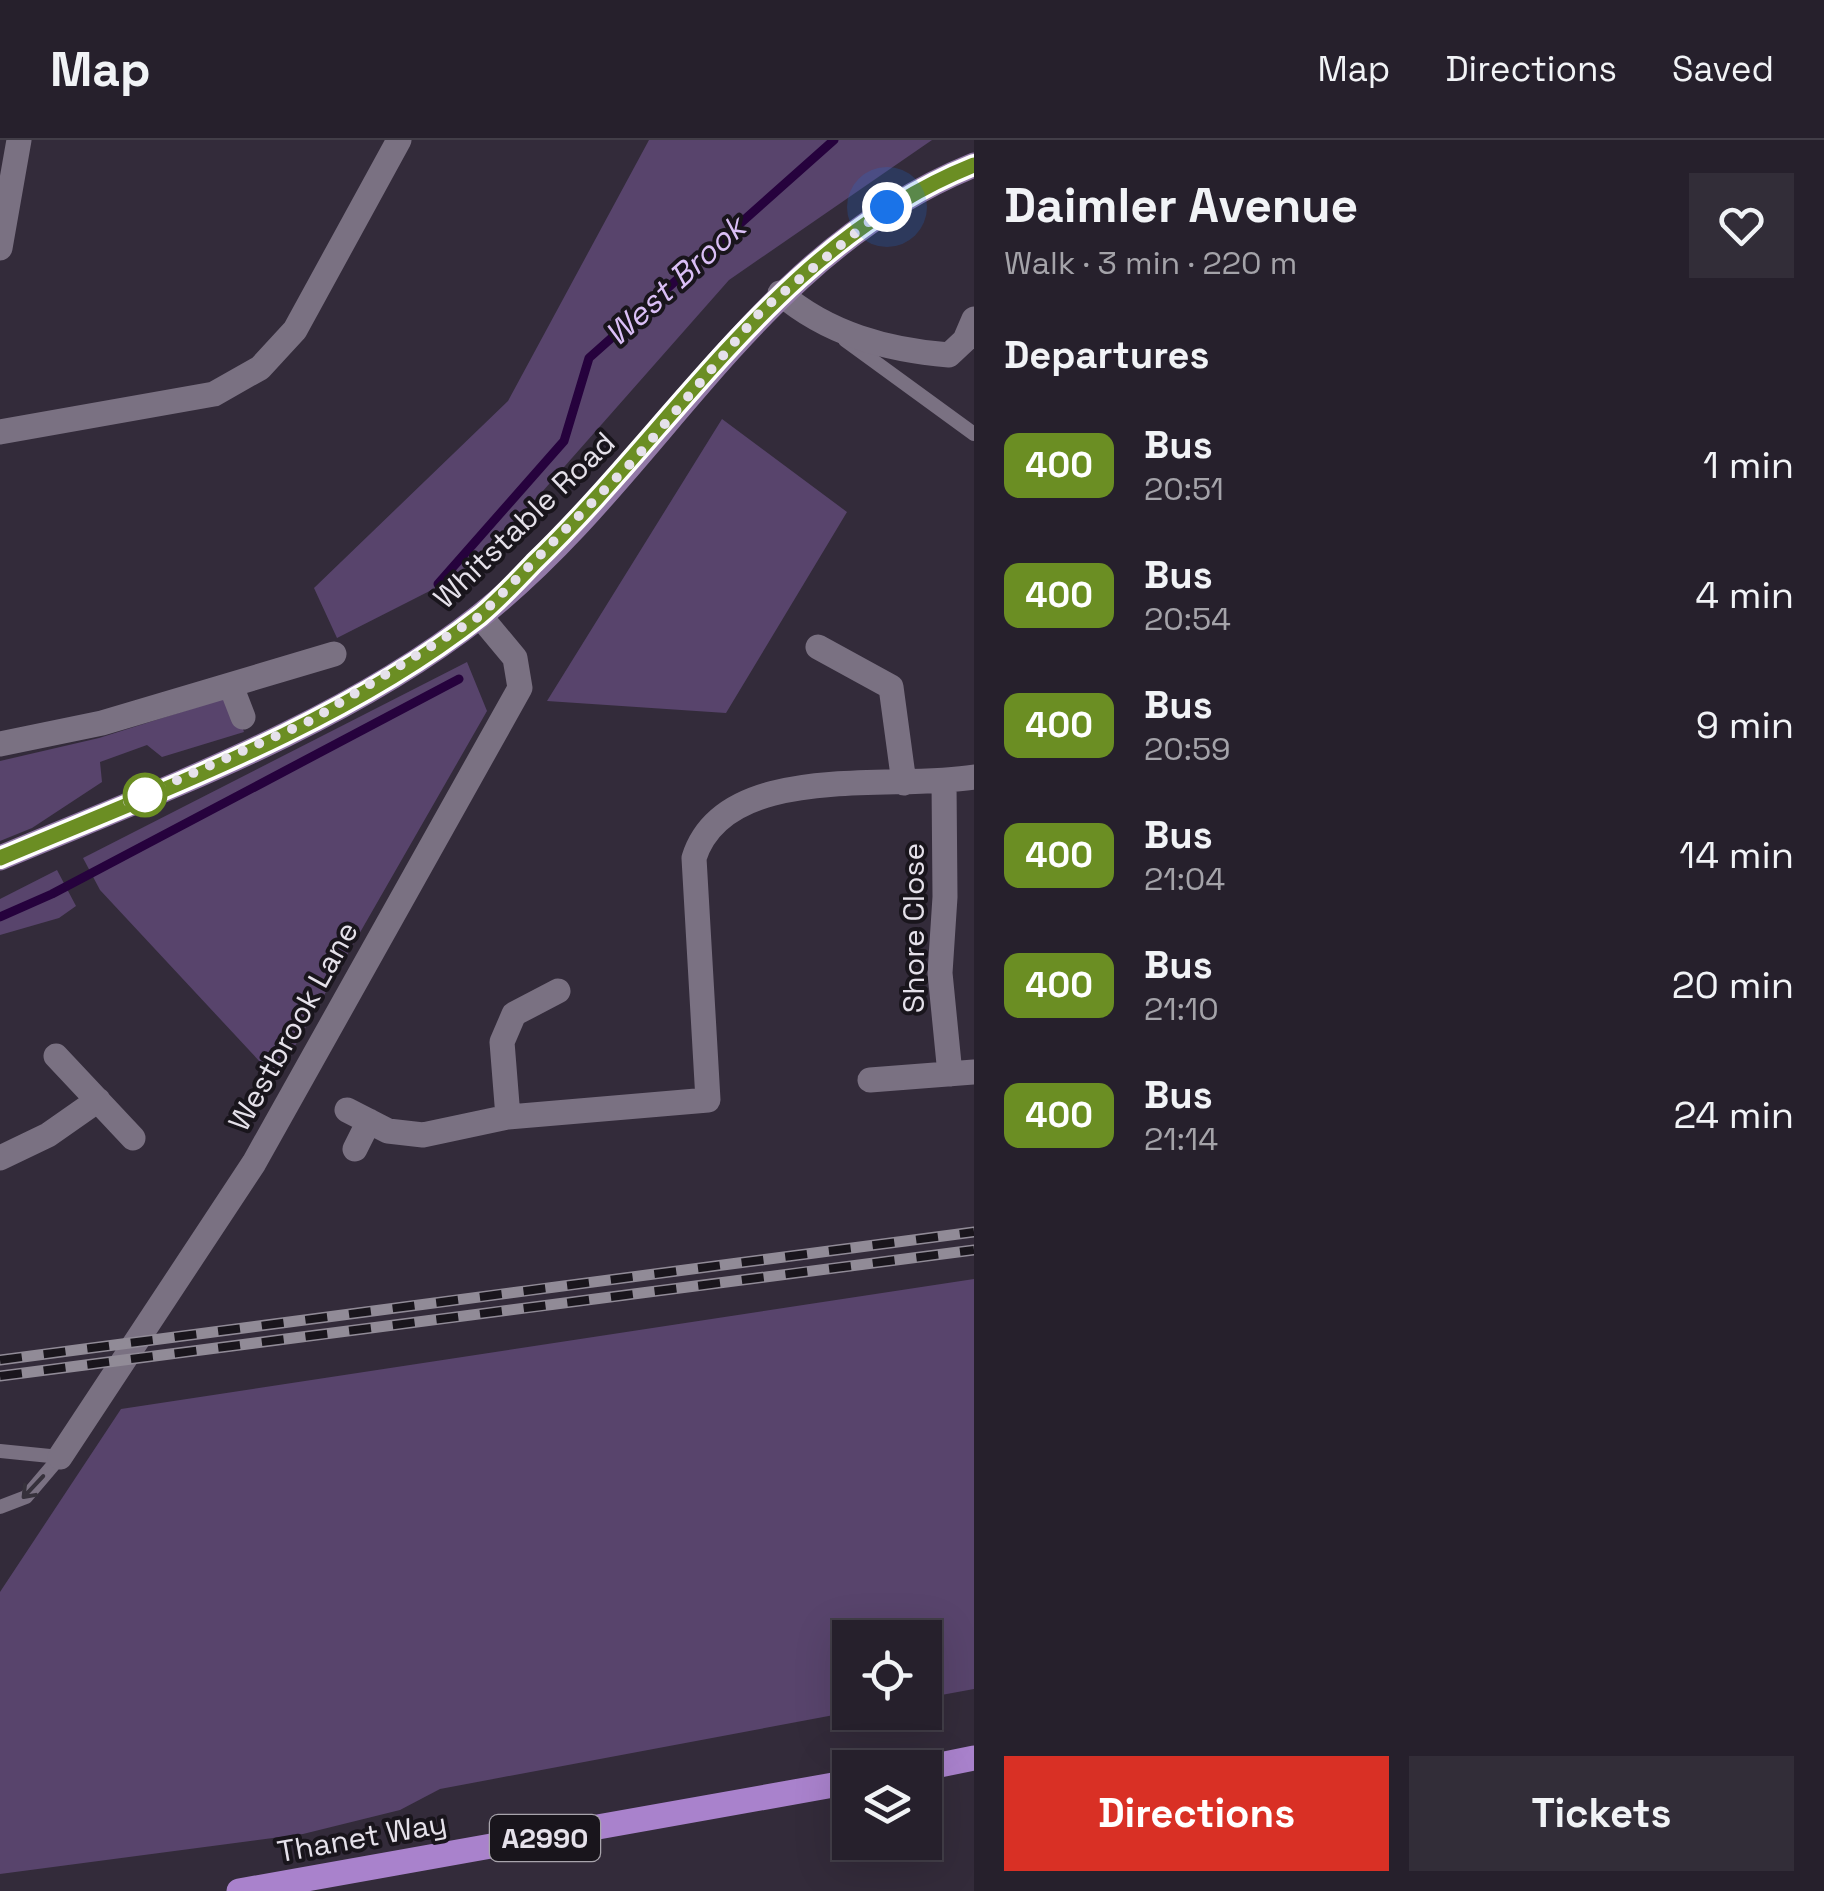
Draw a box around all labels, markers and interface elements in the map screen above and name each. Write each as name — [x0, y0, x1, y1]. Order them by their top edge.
text: Map — [50, 39, 151, 100]
text: Map — [1317, 47, 1390, 91]
text: Directions — [1445, 47, 1617, 91]
text: Saved — [1672, 47, 1774, 91]
button: heart — [1689, 173, 1794, 278]
text: Daimler Avenue — [1004, 175, 1358, 236]
your location — [862, 182, 912, 232]
water label: West Brook — [596, 205, 756, 355]
text: Walk · 3 min · 220 m — [1004, 243, 1297, 283]
text: Departures — [1004, 331, 1209, 379]
text: Bus — [1144, 421, 1213, 469]
street label: Whitstable Road — [425, 423, 623, 617]
text: 1 min — [1703, 441, 1794, 489]
text: 400 — [1025, 443, 1093, 487]
text: 20:51 — [1144, 469, 1224, 509]
text: Bus — [1144, 551, 1213, 599]
text: 4 min — [1695, 571, 1794, 619]
text: 400 — [1025, 573, 1093, 617]
text: 20:54 — [1144, 599, 1231, 639]
text: Bus — [1144, 681, 1213, 729]
text: 9 min — [1696, 701, 1794, 749]
text: 400 — [1025, 703, 1093, 747]
text: 20:59 — [1144, 729, 1231, 769]
unlabelled marker — [124, 774, 166, 816]
text: Bus — [1144, 811, 1213, 859]
text: 14 min — [1679, 831, 1794, 879]
text: 400 — [1025, 833, 1093, 877]
street label: Shore Close — [894, 843, 933, 1013]
text: 21:04 — [1144, 859, 1225, 899]
street label: Westbrook Lane — [219, 914, 367, 1138]
text: Bus — [1144, 941, 1213, 989]
text: 20 min — [1672, 961, 1794, 1009]
text: 400 — [1025, 963, 1093, 1007]
text: 21:10 — [1144, 989, 1219, 1029]
text: Bus — [1144, 1071, 1213, 1119]
text: 24 min — [1673, 1091, 1794, 1139]
text: 400 — [1025, 1093, 1093, 1137]
text: 21:14 — [1144, 1119, 1218, 1159]
one-way arrow — [21, 1474, 45, 1498]
map controls — [832, 1620, 942, 1860]
button: locate — [832, 1620, 942, 1730]
button: layers — [832, 1750, 942, 1860]
button: Directions — [1004, 1756, 1389, 1871]
button: Tickets — [1409, 1756, 1794, 1871]
street label: Thanet Way — [274, 1803, 450, 1871]
road number: A2990 — [490, 1815, 600, 1861]

